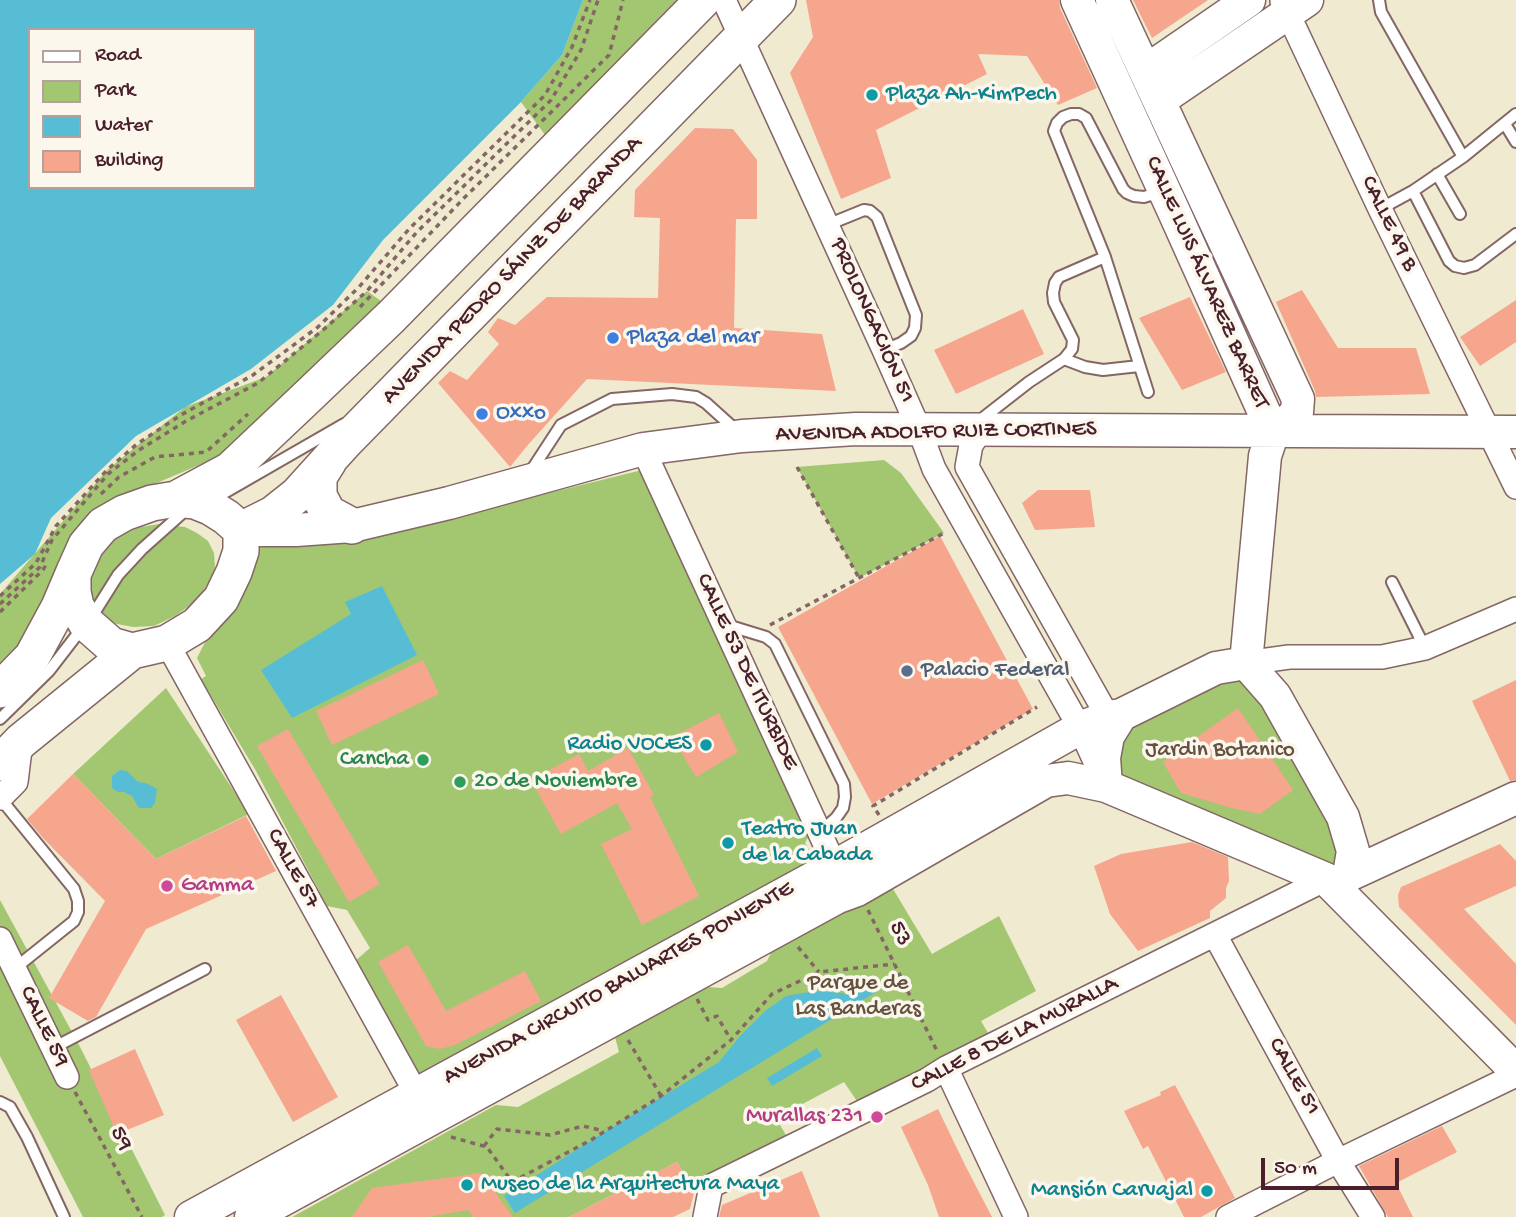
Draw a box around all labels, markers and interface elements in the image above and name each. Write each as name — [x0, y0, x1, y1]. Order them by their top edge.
legend — [28, 28, 256, 189]
text: Road — [95, 44, 141, 69]
text: Park — [95, 79, 135, 104]
place label: Plaza Ah-KimPech — [886, 81, 1057, 109]
marker: Plaza Ah-KimPech — [864, 87, 880, 103]
text: Water — [95, 114, 151, 139]
street label: AVENIDA PEDRO SÁINZ DE BARANDA — [377, 131, 649, 411]
text: Building — [95, 149, 164, 174]
street label: CALLE LUIS ÁLVAREZ BARRET — [1138, 152, 1274, 414]
street label: CALLE 49 B — [1353, 172, 1423, 276]
street label: PROLONGACIÓN 51 — [822, 234, 920, 408]
place label: Plaza del mar — [627, 324, 759, 352]
marker: Plaza del mar — [605, 330, 621, 346]
place label: Oxxo — [496, 400, 546, 428]
marker: Oxxo — [474, 406, 490, 422]
street label: AVENIDA ADOLFO RUIZ CORTINES — [775, 416, 1097, 450]
street label: CALLE 53 DE ITURBIDE — [688, 570, 804, 774]
place label: Palacio Federal — [921, 657, 1069, 685]
marker: Palacio Federal — [899, 663, 915, 679]
place label: Radio VOCES — [567, 731, 692, 759]
marker: Radio VOCES — [698, 737, 714, 753]
park label: Jardin Botanico — [1145, 737, 1295, 765]
place label: Cancha — [340, 746, 409, 774]
marker: Cancha — [415, 752, 431, 768]
place label: 20 de Noviembre — [474, 768, 637, 796]
marker: 20 de Noviembre — [452, 774, 468, 790]
place label: Teatro Juan de la Cabada — [742, 816, 872, 870]
street label: CALLE 57 — [259, 824, 325, 914]
marker: Teatro Juan de la Cabada — [720, 835, 736, 851]
place label: Gamma — [181, 872, 254, 900]
street label: AVENIDA CIRCUITO BALUARTES PONIENTE — [439, 876, 799, 1092]
marker: Gamma — [159, 878, 175, 894]
street label: 53 — [881, 917, 917, 951]
park label: Parque de Las Banderas — [795, 970, 921, 1024]
street label: CALLE 8 DE LA MURALLA — [907, 971, 1123, 1099]
street label: CALLE 59 — [12, 982, 74, 1072]
street label: CALLE 51 — [1261, 1034, 1325, 1120]
place label: Murallas 231 — [746, 1103, 863, 1131]
marker: Murallas 231 — [869, 1109, 885, 1125]
street label: 59 — [102, 1122, 138, 1156]
scale bar — [1264, 1144, 1402, 1188]
text: 50 m — [1274, 1157, 1317, 1182]
place label: Museo de la Arquitectura Maya — [481, 1171, 779, 1199]
marker: Museo de la Arquitectura Maya — [459, 1177, 475, 1193]
place label: Mansión Carvajal — [1031, 1177, 1193, 1205]
marker: Mansión Carvajal — [1199, 1183, 1215, 1199]

